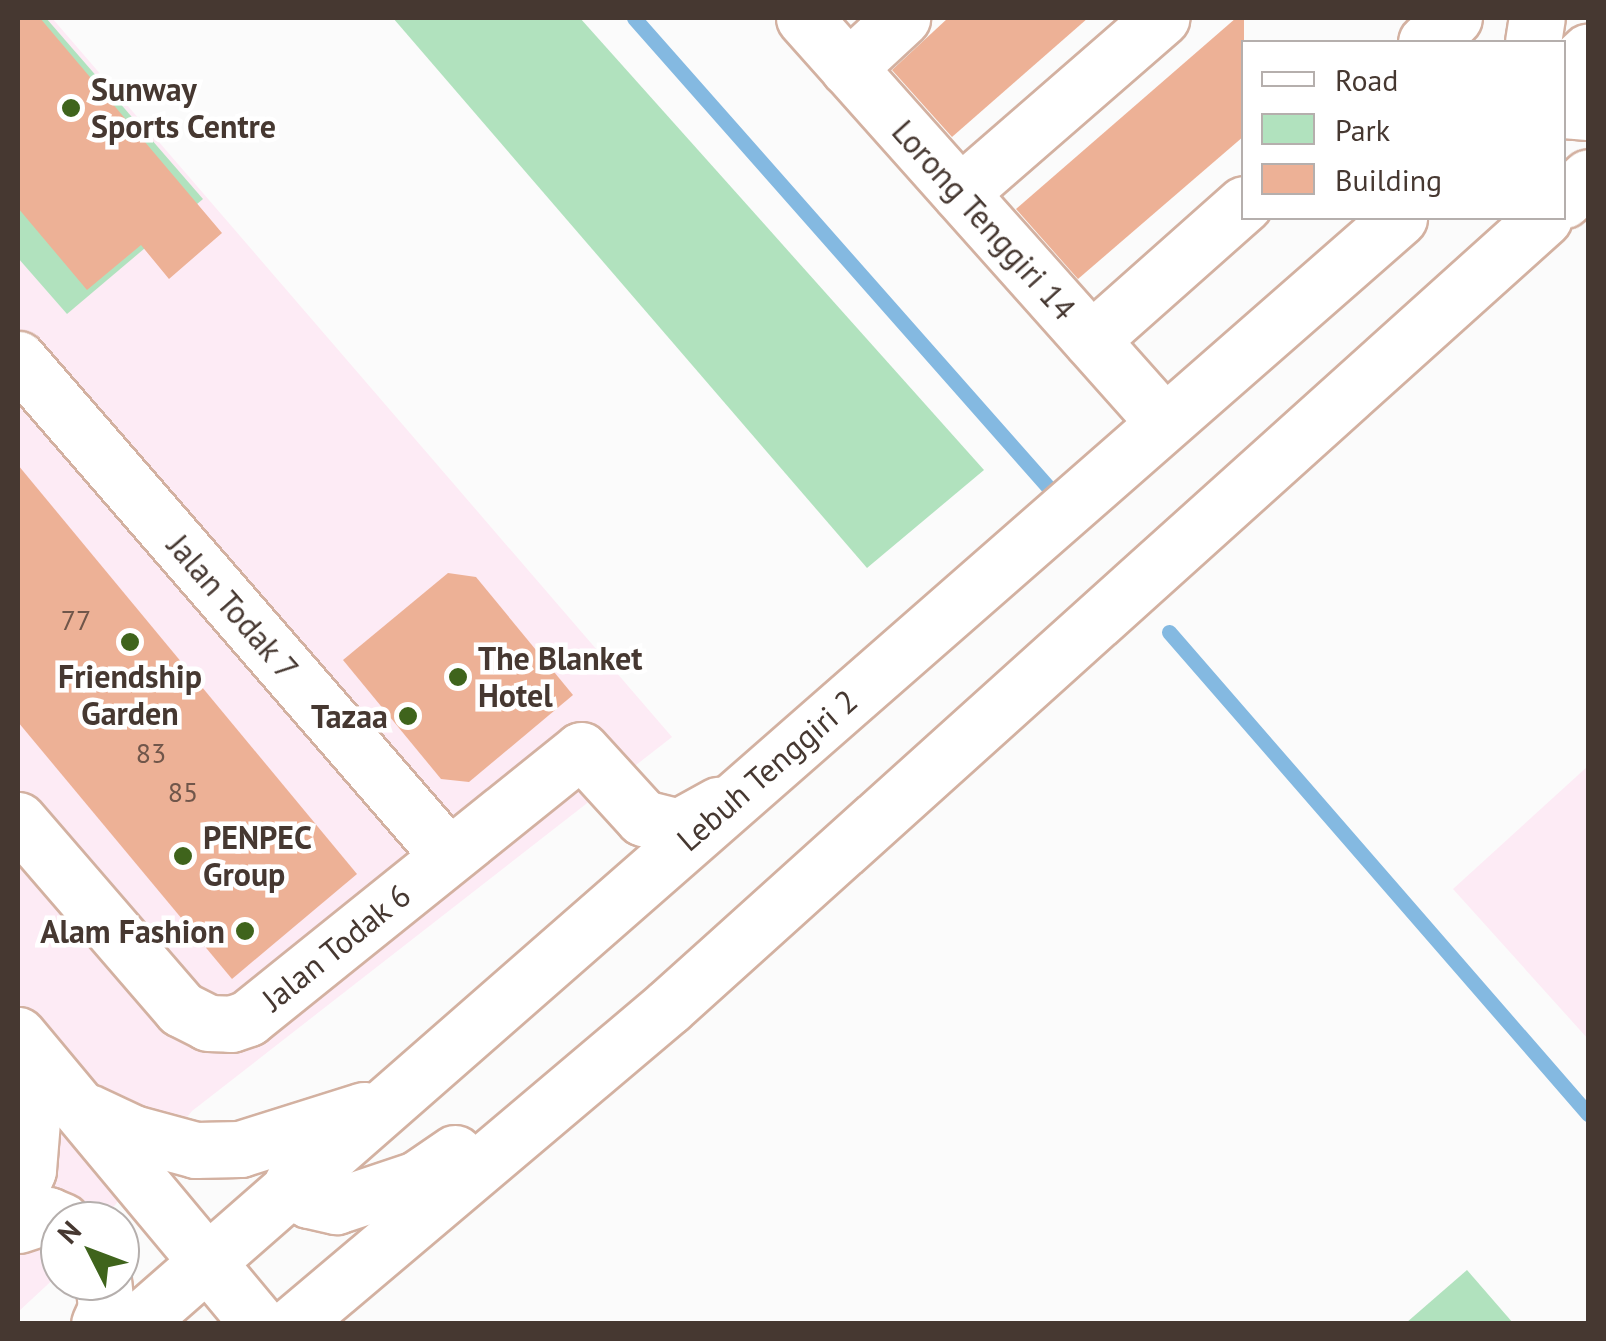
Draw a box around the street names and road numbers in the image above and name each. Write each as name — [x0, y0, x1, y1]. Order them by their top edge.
street label: Lorong Tenggiri 14 — [884, 112, 1084, 328]
street label: Jalan Todak 7 — [159, 526, 307, 688]
street label: Lebuh Tenggiri 2 — [669, 681, 865, 859]
street label: Jalan Todak 6 — [253, 875, 419, 1019]

